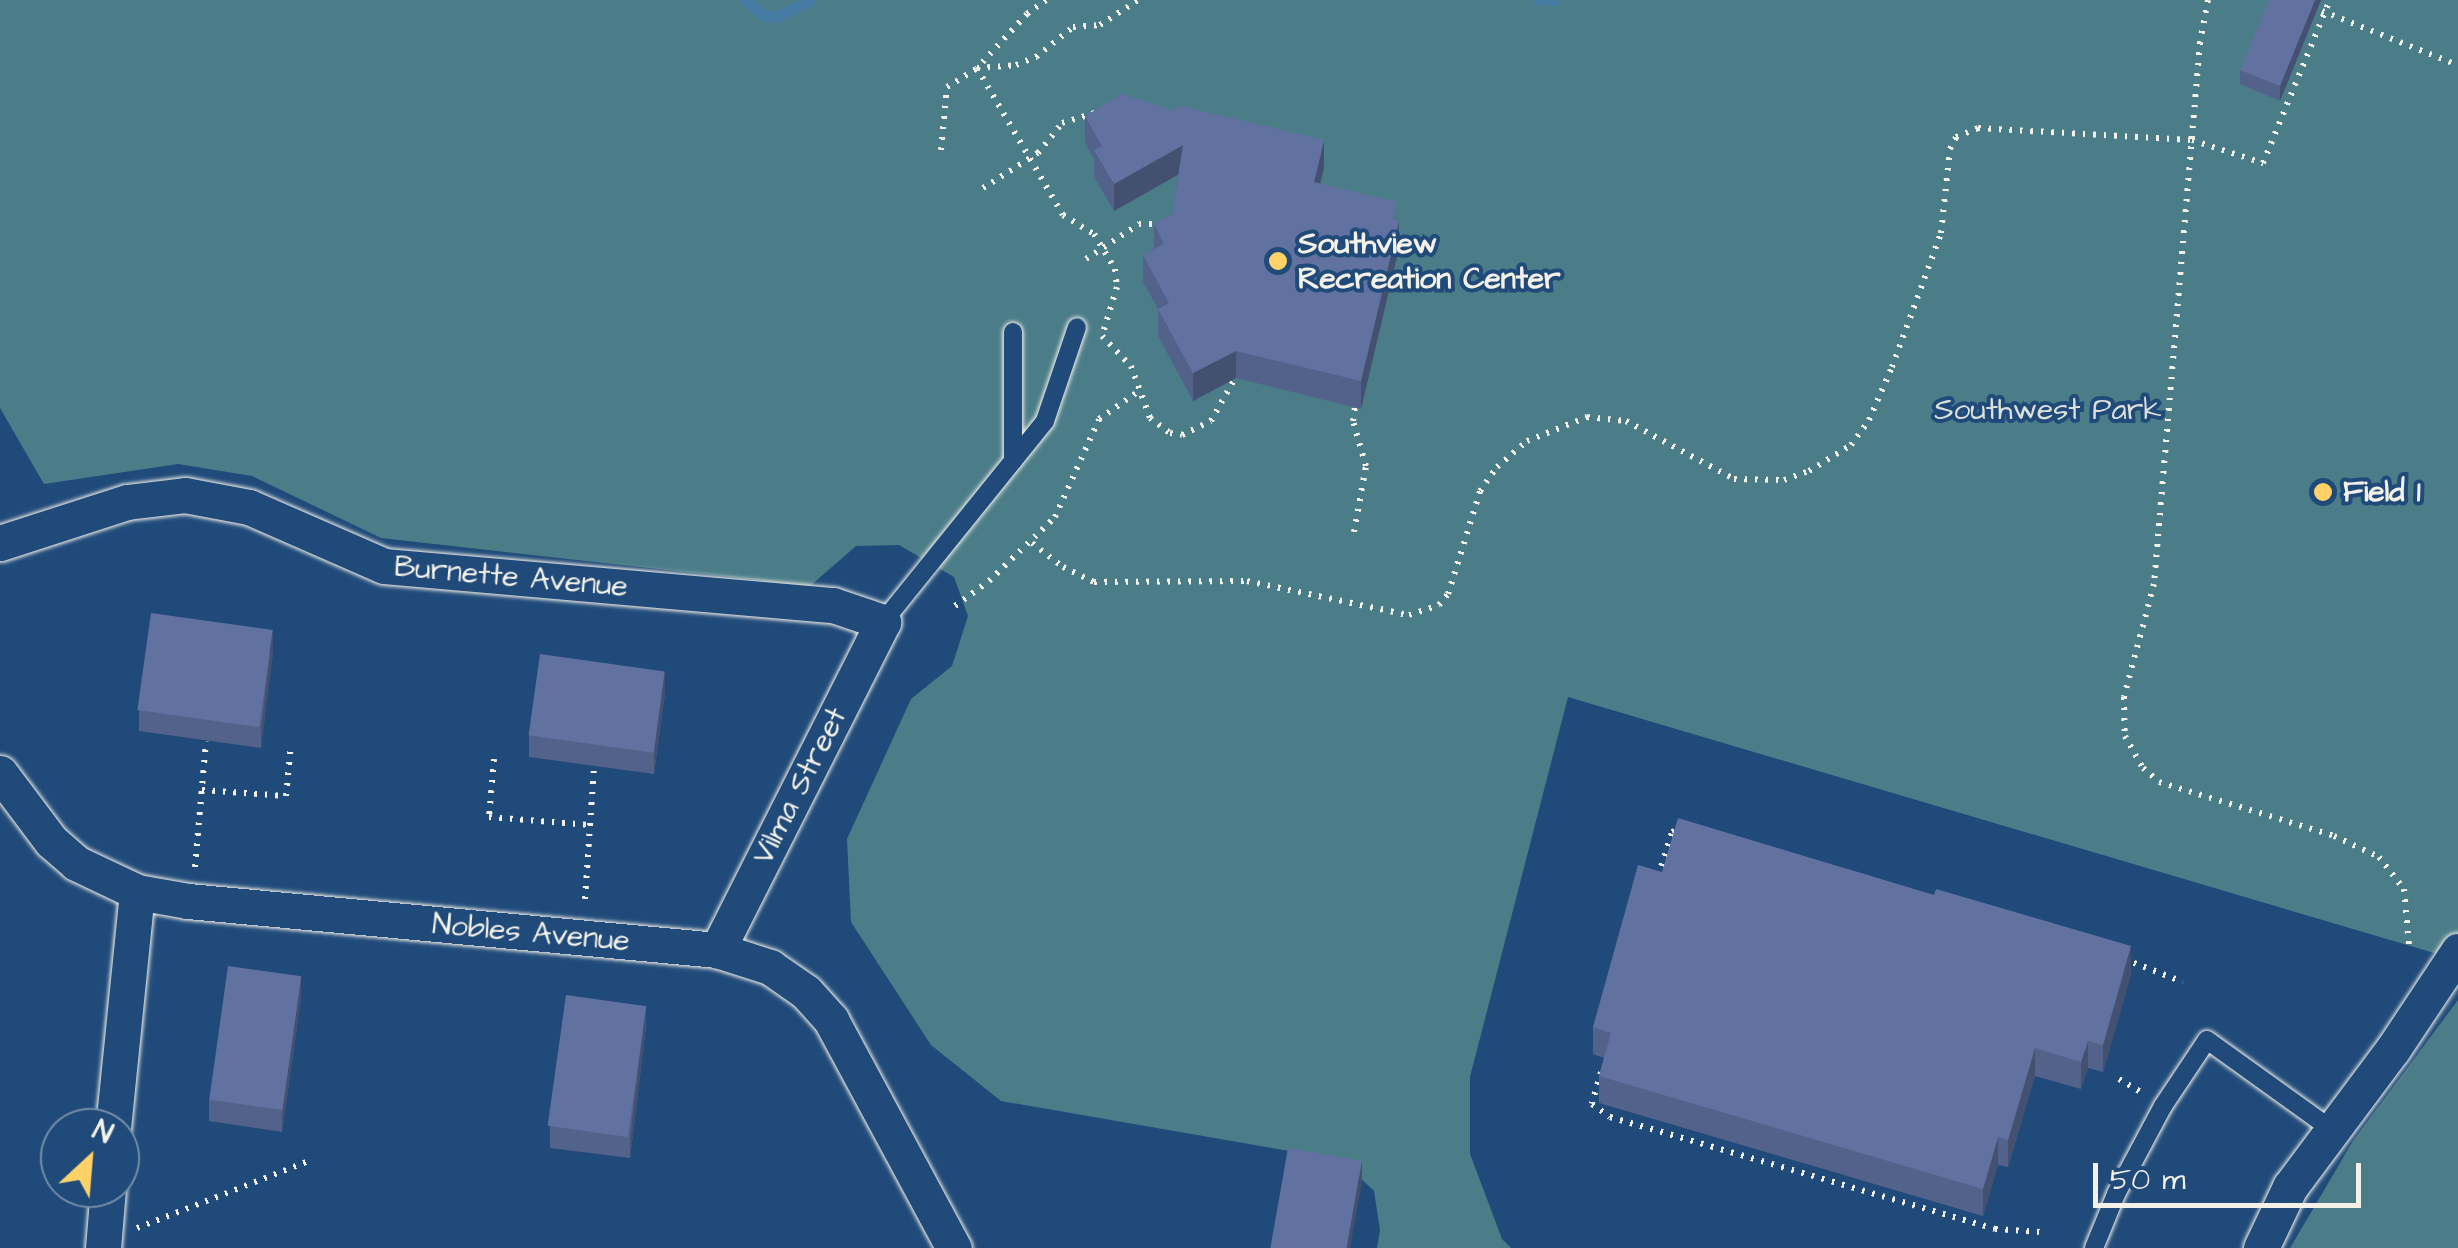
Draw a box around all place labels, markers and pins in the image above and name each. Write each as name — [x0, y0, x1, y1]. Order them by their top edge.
place label: Southview Recreation Center — [1298, 226, 1561, 296]
marker: Southview Recreation Center — [1267, 250, 1289, 272]
place label: Field 1 — [2343, 474, 2420, 510]
marker: Field 1 — [2312, 481, 2334, 503]

